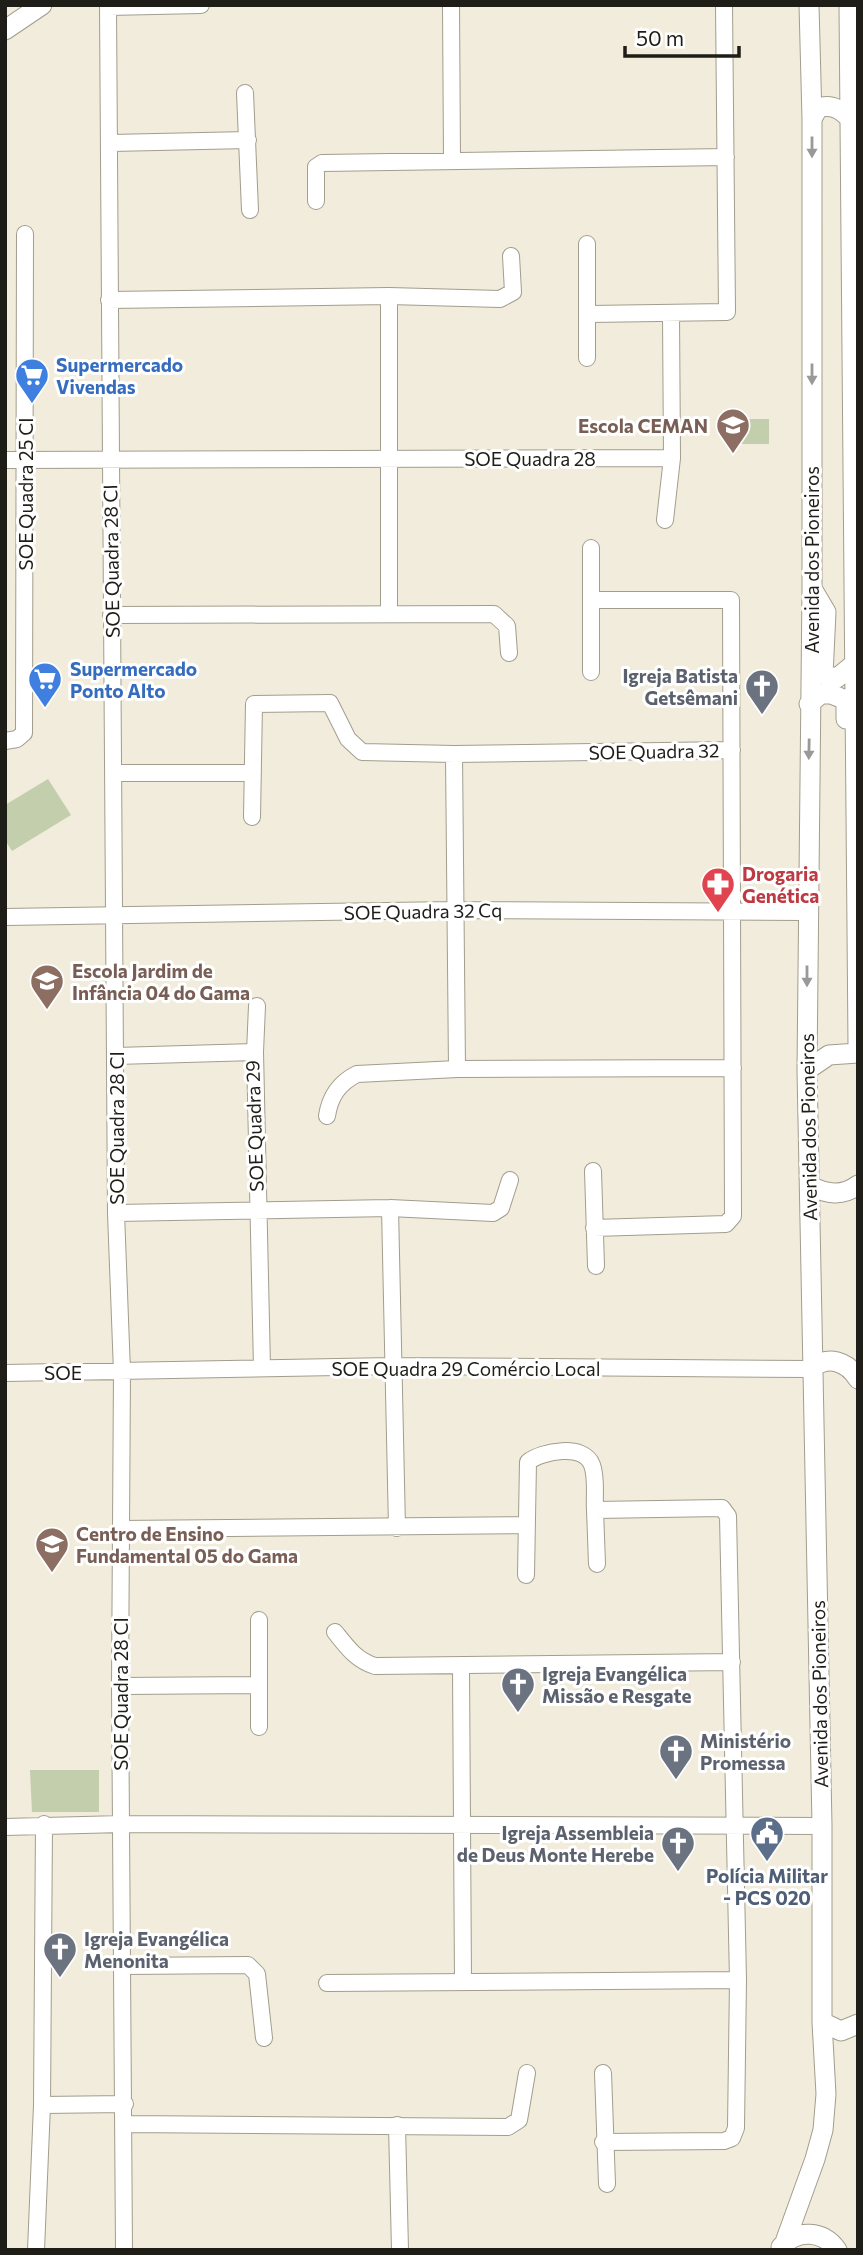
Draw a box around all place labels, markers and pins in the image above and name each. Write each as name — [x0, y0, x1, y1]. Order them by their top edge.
place label: Supermercado Vivendas — [56, 353, 183, 398]
supermarket icon: Supermercado Vivendas — [13, 356, 51, 405]
school or university icon: Escola CEMAN — [714, 406, 752, 455]
place label: Escola CEMAN — [578, 414, 708, 437]
place label: Supermercado Ponto Alto — [70, 657, 197, 702]
supermarket icon: Supermercado Ponto Alto — [26, 660, 64, 709]
place label: Igreja Batista Getsêmani — [622, 664, 738, 709]
church icon: Igreja Batista Getsêmani — [743, 667, 781, 716]
place label: Drogaria Genética — [742, 862, 819, 907]
pharmacy icon: Drogaria Genética — [699, 865, 737, 914]
place label: Escola Jardim de Infância 04 do Gama — [72, 959, 250, 1004]
school or university icon: Escola Jardim de Infância 04 do Gama — [28, 962, 66, 1011]
place label: Centro de Ensino Fundamental 05 do Gama — [76, 1522, 298, 1567]
school or university icon: Centro de Ensino Fundamental 05 do Gama — [33, 1525, 71, 1574]
place label: Igreja Evangélica Missão e Resgate — [542, 1662, 691, 1707]
church icon: Igreja Evangélica Missão e Resgate — [499, 1665, 537, 1714]
place label: Ministério Promessa — [700, 1729, 791, 1774]
church icon: Ministério Promessa — [657, 1732, 695, 1781]
public building icon: Polícia Militar - PCS 020 — [748, 1814, 786, 1863]
place label: Igreja Assembleia de Deus Monte Herebe — [457, 1821, 654, 1866]
church icon: Igreja Assembleia de Deus Monte Herebe — [659, 1824, 697, 1873]
place label: Polícia Militar - PCS 020 — [706, 1864, 828, 1909]
place label: Igreja Evangélica Menonita — [84, 1927, 229, 1972]
church icon: Igreja Evangélica Menonita — [41, 1930, 79, 1979]

